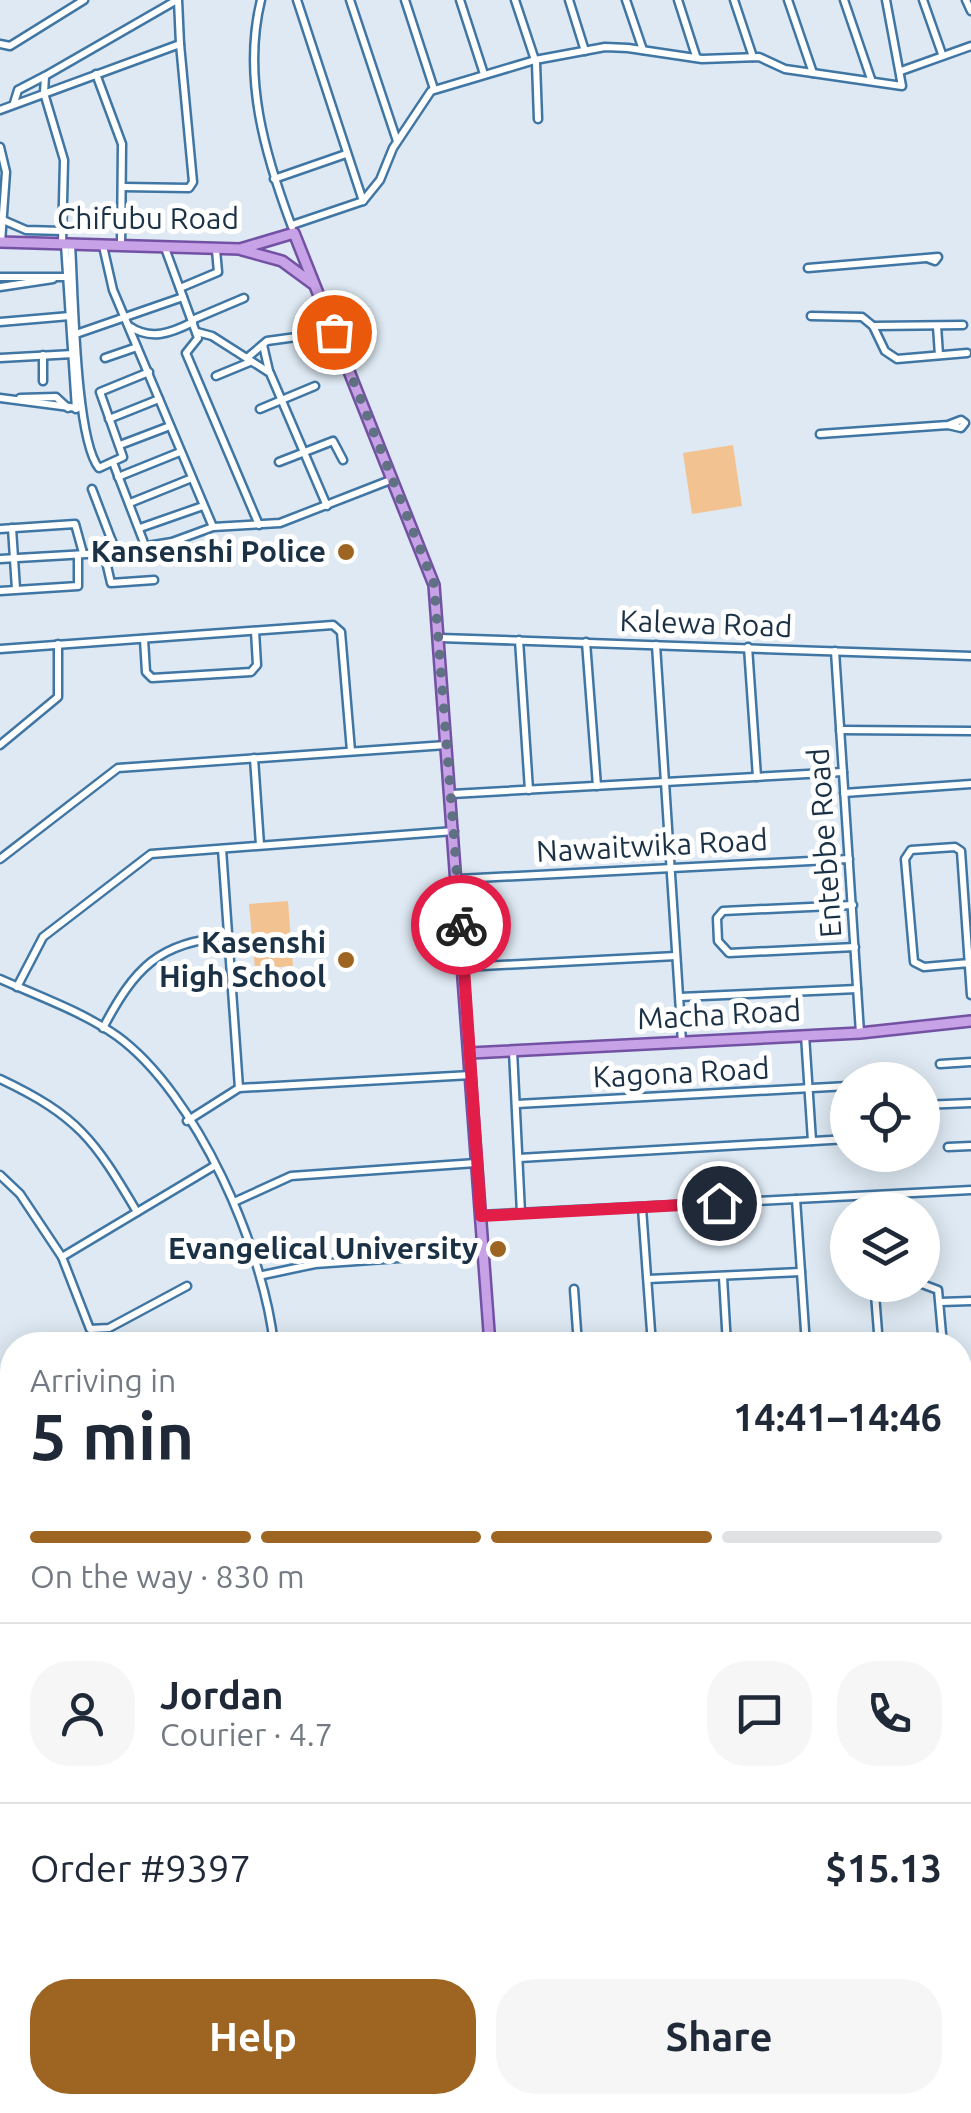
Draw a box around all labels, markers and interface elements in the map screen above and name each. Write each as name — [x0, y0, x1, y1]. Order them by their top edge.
street label: Chifubu Road — [57, 201, 239, 235]
pin — [292, 290, 377, 375]
icon: bag — [307, 305, 362, 360]
place label: Kansenshi Police — [91, 534, 326, 568]
marker: Kansenshi Police — [335, 541, 357, 563]
street label: Kalewa Road — [619, 603, 793, 643]
street label: Entebbe Road — [800, 747, 848, 939]
street label: Nawaitwika Road — [535, 822, 769, 868]
courier — [411, 875, 511, 975]
icon: bike — [434, 898, 489, 953]
place label: Kasenshi High School — [159, 925, 326, 993]
marker: Kasenshi High School — [335, 949, 357, 971]
street label: Macha Road — [636, 993, 802, 1035]
street label: Kagona Road — [592, 1050, 770, 1094]
map controls — [830, 1062, 940, 1302]
button: locate — [830, 1062, 940, 1172]
pin — [677, 1161, 762, 1246]
icon: home — [692, 1176, 747, 1231]
button: layers — [830, 1192, 940, 1302]
place label: Evangelical University — [168, 1231, 478, 1265]
marker: Evangelical University — [487, 1238, 509, 1260]
text: Arriving in — [30, 1362, 176, 1398]
text: 14:41–14:46 — [733, 1396, 942, 1438]
text: 5 min — [30, 1399, 194, 1472]
text: On the way · 830 m — [30, 1558, 305, 1594]
button: person — [30, 1661, 135, 1766]
button: chat — [707, 1661, 812, 1766]
button: phone — [837, 1661, 942, 1766]
text: Jordan — [160, 1674, 284, 1716]
text: Courier · 4.7 — [160, 1716, 333, 1752]
text: Order #9397 — [30, 1847, 251, 1889]
text: $15.13 — [825, 1847, 942, 1889]
button: Help — [30, 1979, 476, 2094]
button: Share — [496, 1979, 942, 2094]

